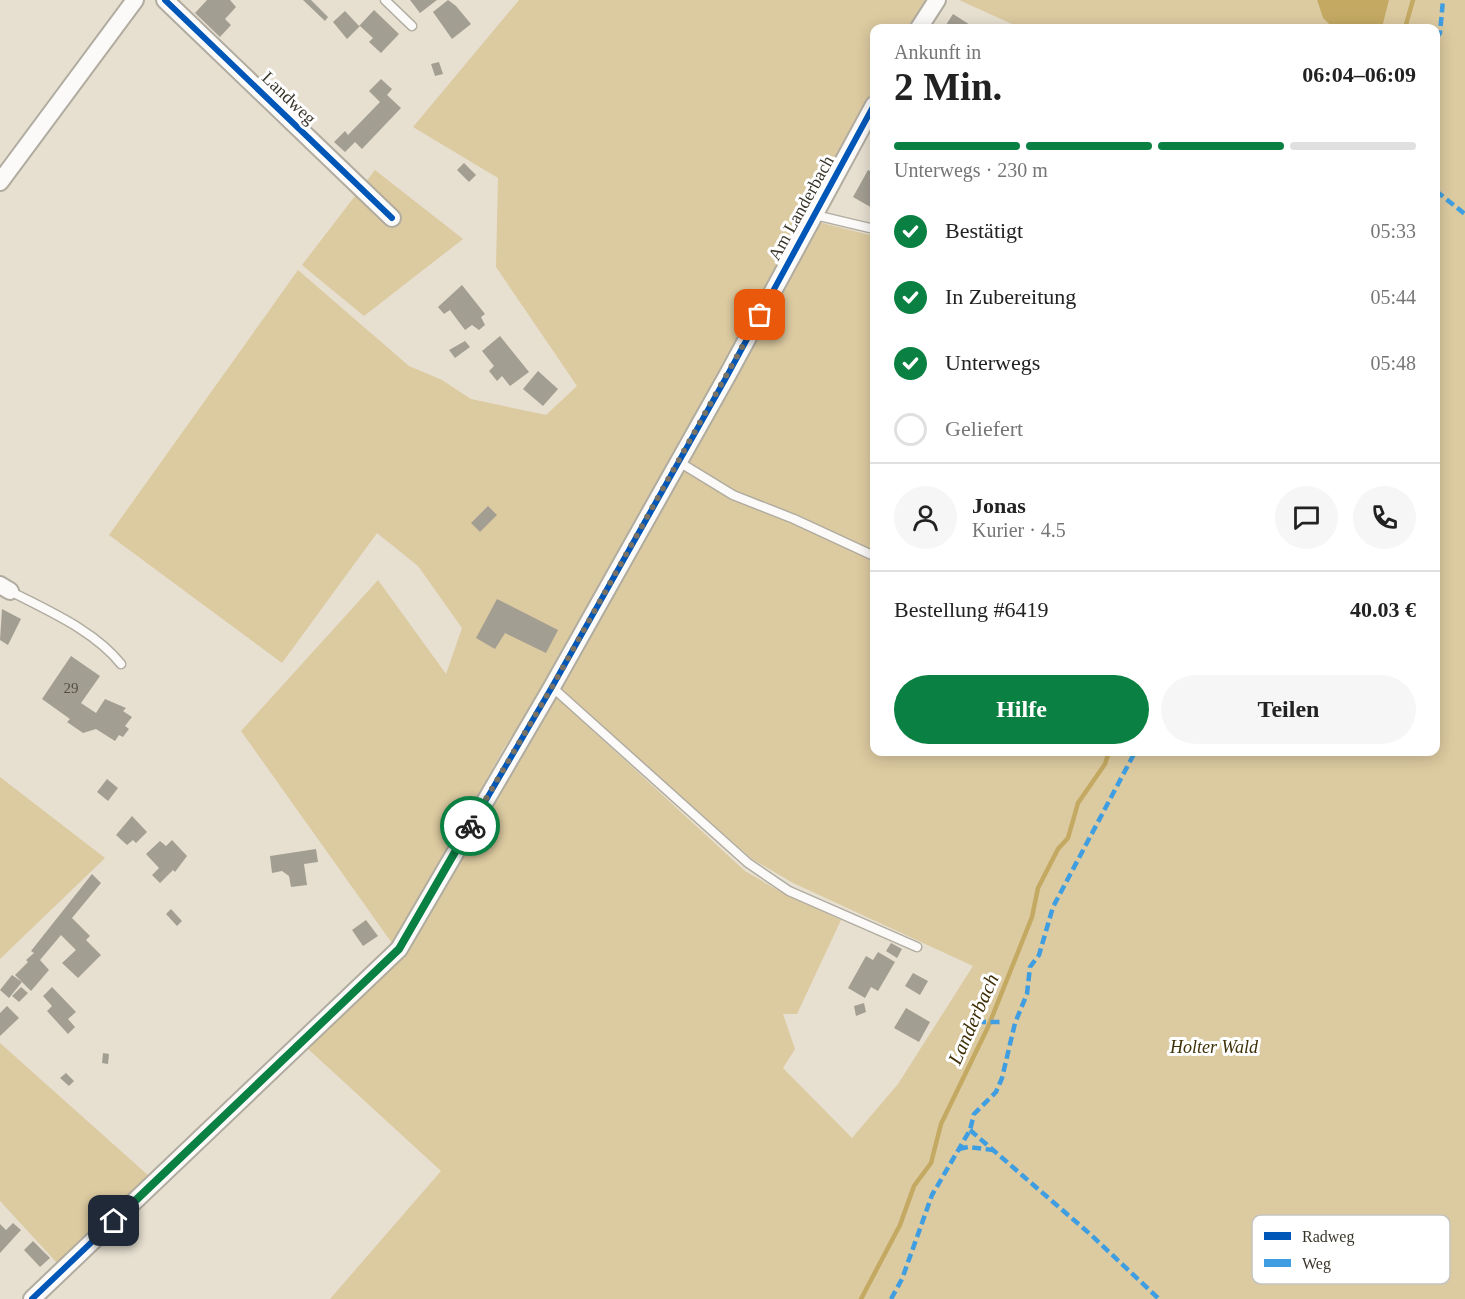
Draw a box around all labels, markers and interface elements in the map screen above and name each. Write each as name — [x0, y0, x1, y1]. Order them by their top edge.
text: Ankunft in — [894, 41, 981, 63]
text: 06:04–06:09 — [1302, 62, 1416, 87]
text: 2 Min. — [894, 65, 1002, 108]
street label: Landweg — [258, 68, 320, 128]
street label: Am Landerbach — [764, 152, 838, 264]
text: Unterwegs · 230 m — [894, 159, 1048, 181]
icon: check — [894, 215, 927, 248]
text: Bestätigt — [945, 218, 1023, 243]
text: 05:33 — [1370, 220, 1416, 242]
icon: check — [894, 281, 927, 314]
text: In Zubereitung — [945, 284, 1076, 309]
text: 05:44 — [1370, 286, 1416, 308]
pin — [734, 289, 785, 340]
icon: bag — [743, 298, 776, 331]
icon: check — [894, 347, 927, 380]
text: Unterwegs — [945, 350, 1040, 375]
text: 05:48 — [1370, 352, 1416, 374]
text: Geliefert — [945, 416, 1023, 441]
button: person — [894, 486, 957, 549]
button: chat — [1275, 486, 1338, 549]
button: phone — [1353, 486, 1416, 549]
text: Jonas — [972, 493, 1026, 518]
text: Kurier · 4.5 — [972, 519, 1066, 541]
text: Bestellung #6419 — [894, 597, 1049, 622]
text: 40.03 € — [1350, 597, 1416, 622]
button: Hilfe — [894, 675, 1149, 744]
button: Teilen — [1161, 675, 1416, 744]
house number: 29 — [64, 680, 79, 696]
courier — [440, 796, 500, 856]
icon: bike — [454, 810, 487, 843]
water label: Landerbach — [943, 970, 1003, 1069]
park label: Holter Wald — [1169, 1037, 1259, 1057]
pin — [88, 1195, 139, 1246]
icon: home — [97, 1204, 130, 1237]
legend — [1252, 1215, 1450, 1284]
text: Radweg — [1302, 1228, 1354, 1246]
text: Weg — [1302, 1255, 1331, 1273]

